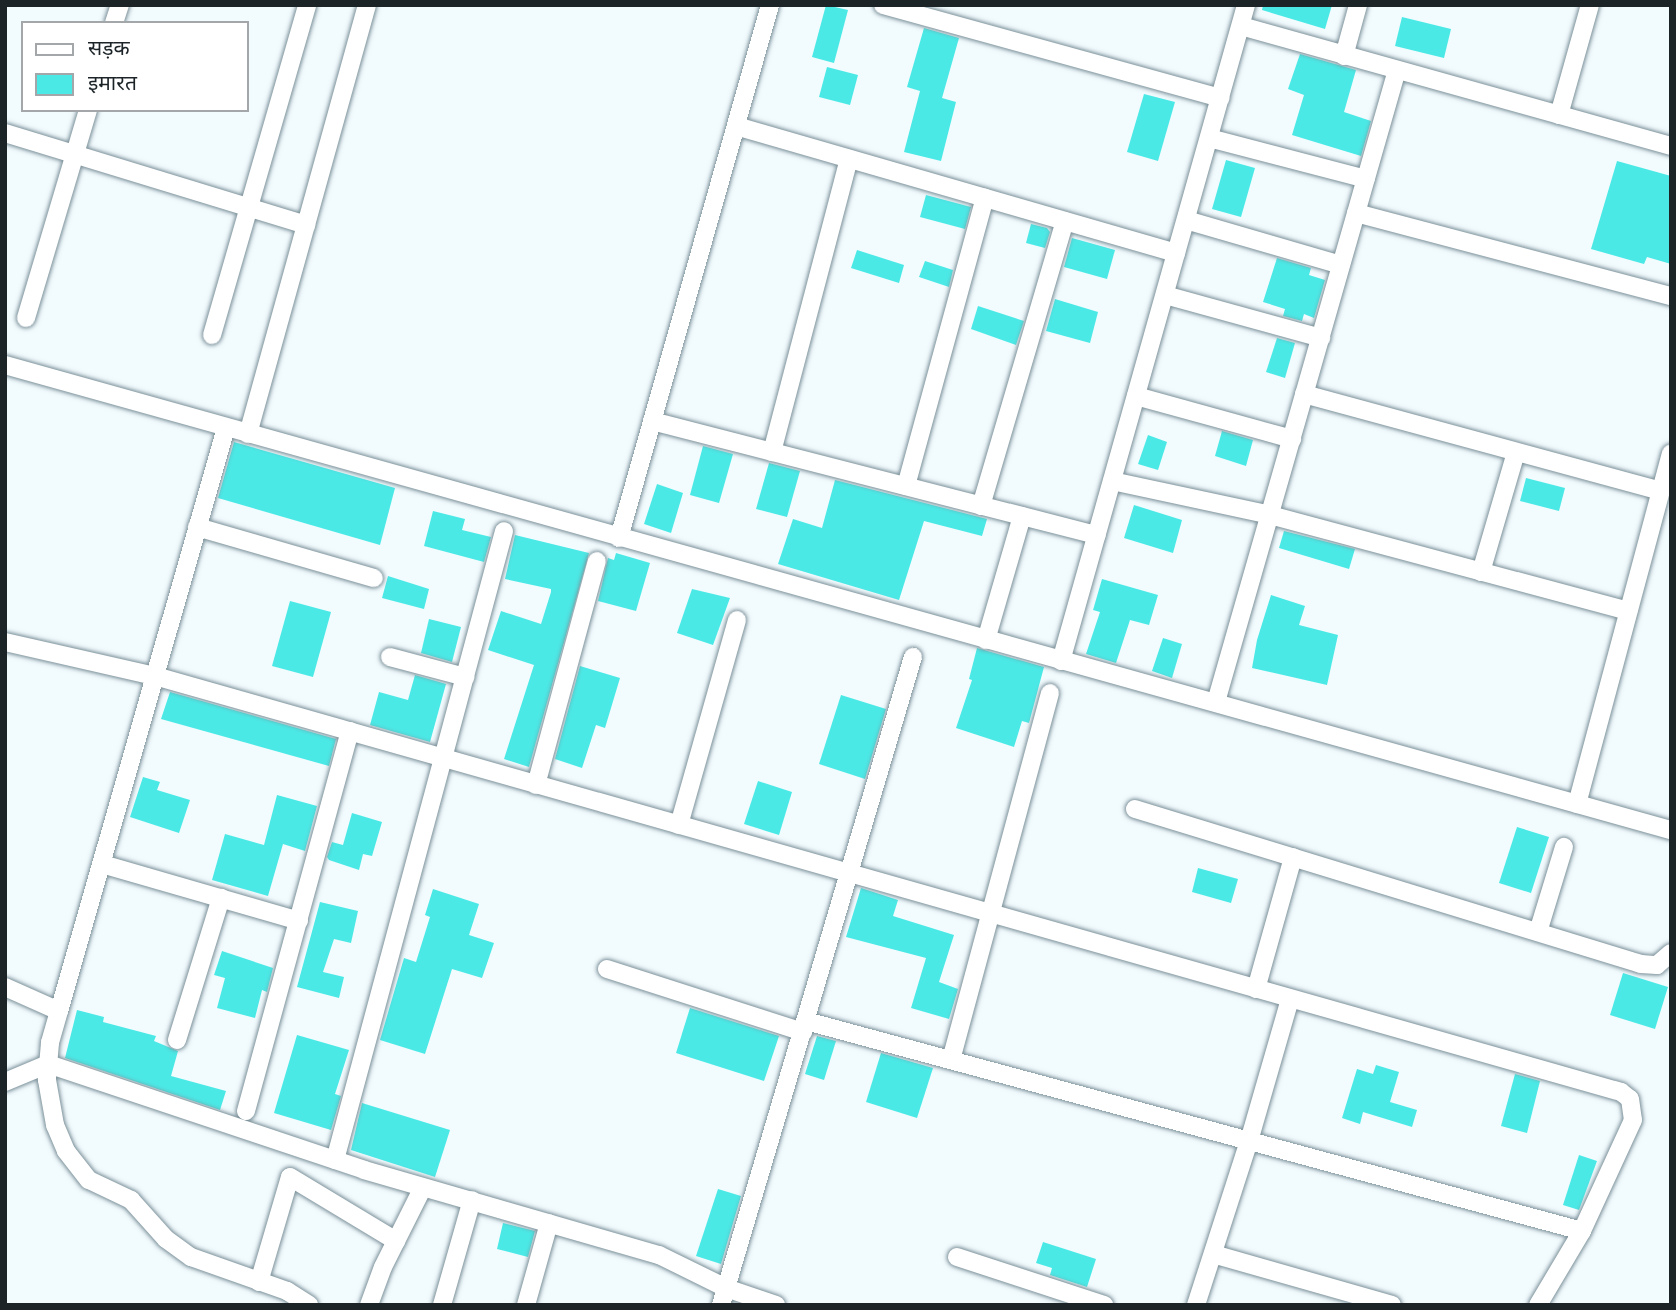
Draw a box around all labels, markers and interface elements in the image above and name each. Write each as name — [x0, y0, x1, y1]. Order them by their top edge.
legend — [21, 21, 248, 112]
text: सड़क — [88, 35, 130, 60]
text: इमारत — [88, 70, 137, 95]

